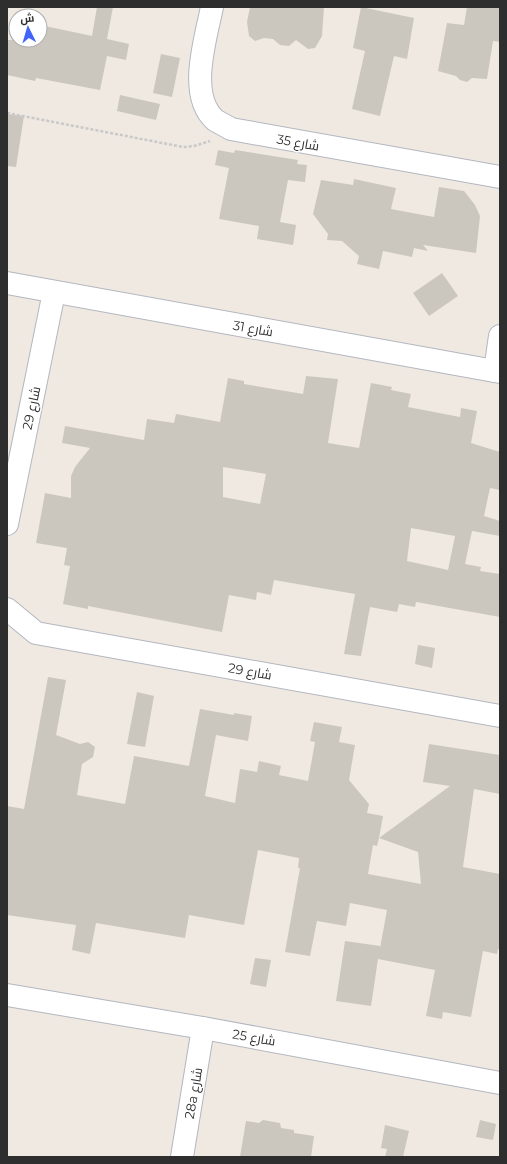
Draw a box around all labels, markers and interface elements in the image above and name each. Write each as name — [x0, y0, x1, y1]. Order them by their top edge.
north arrow — [8, 8, 48, 48]
text: ش — [19, 10, 35, 26]
street label: شارع 35 — [275, 130, 321, 155]
street label: شارع 31 — [231, 317, 274, 340]
street label: شارع 29 — [19, 385, 44, 431]
street label: شارع 29 — [227, 659, 273, 684]
street label: شارع 25 — [231, 1025, 277, 1050]
street label: 28a شارع — [181, 1066, 206, 1120]

